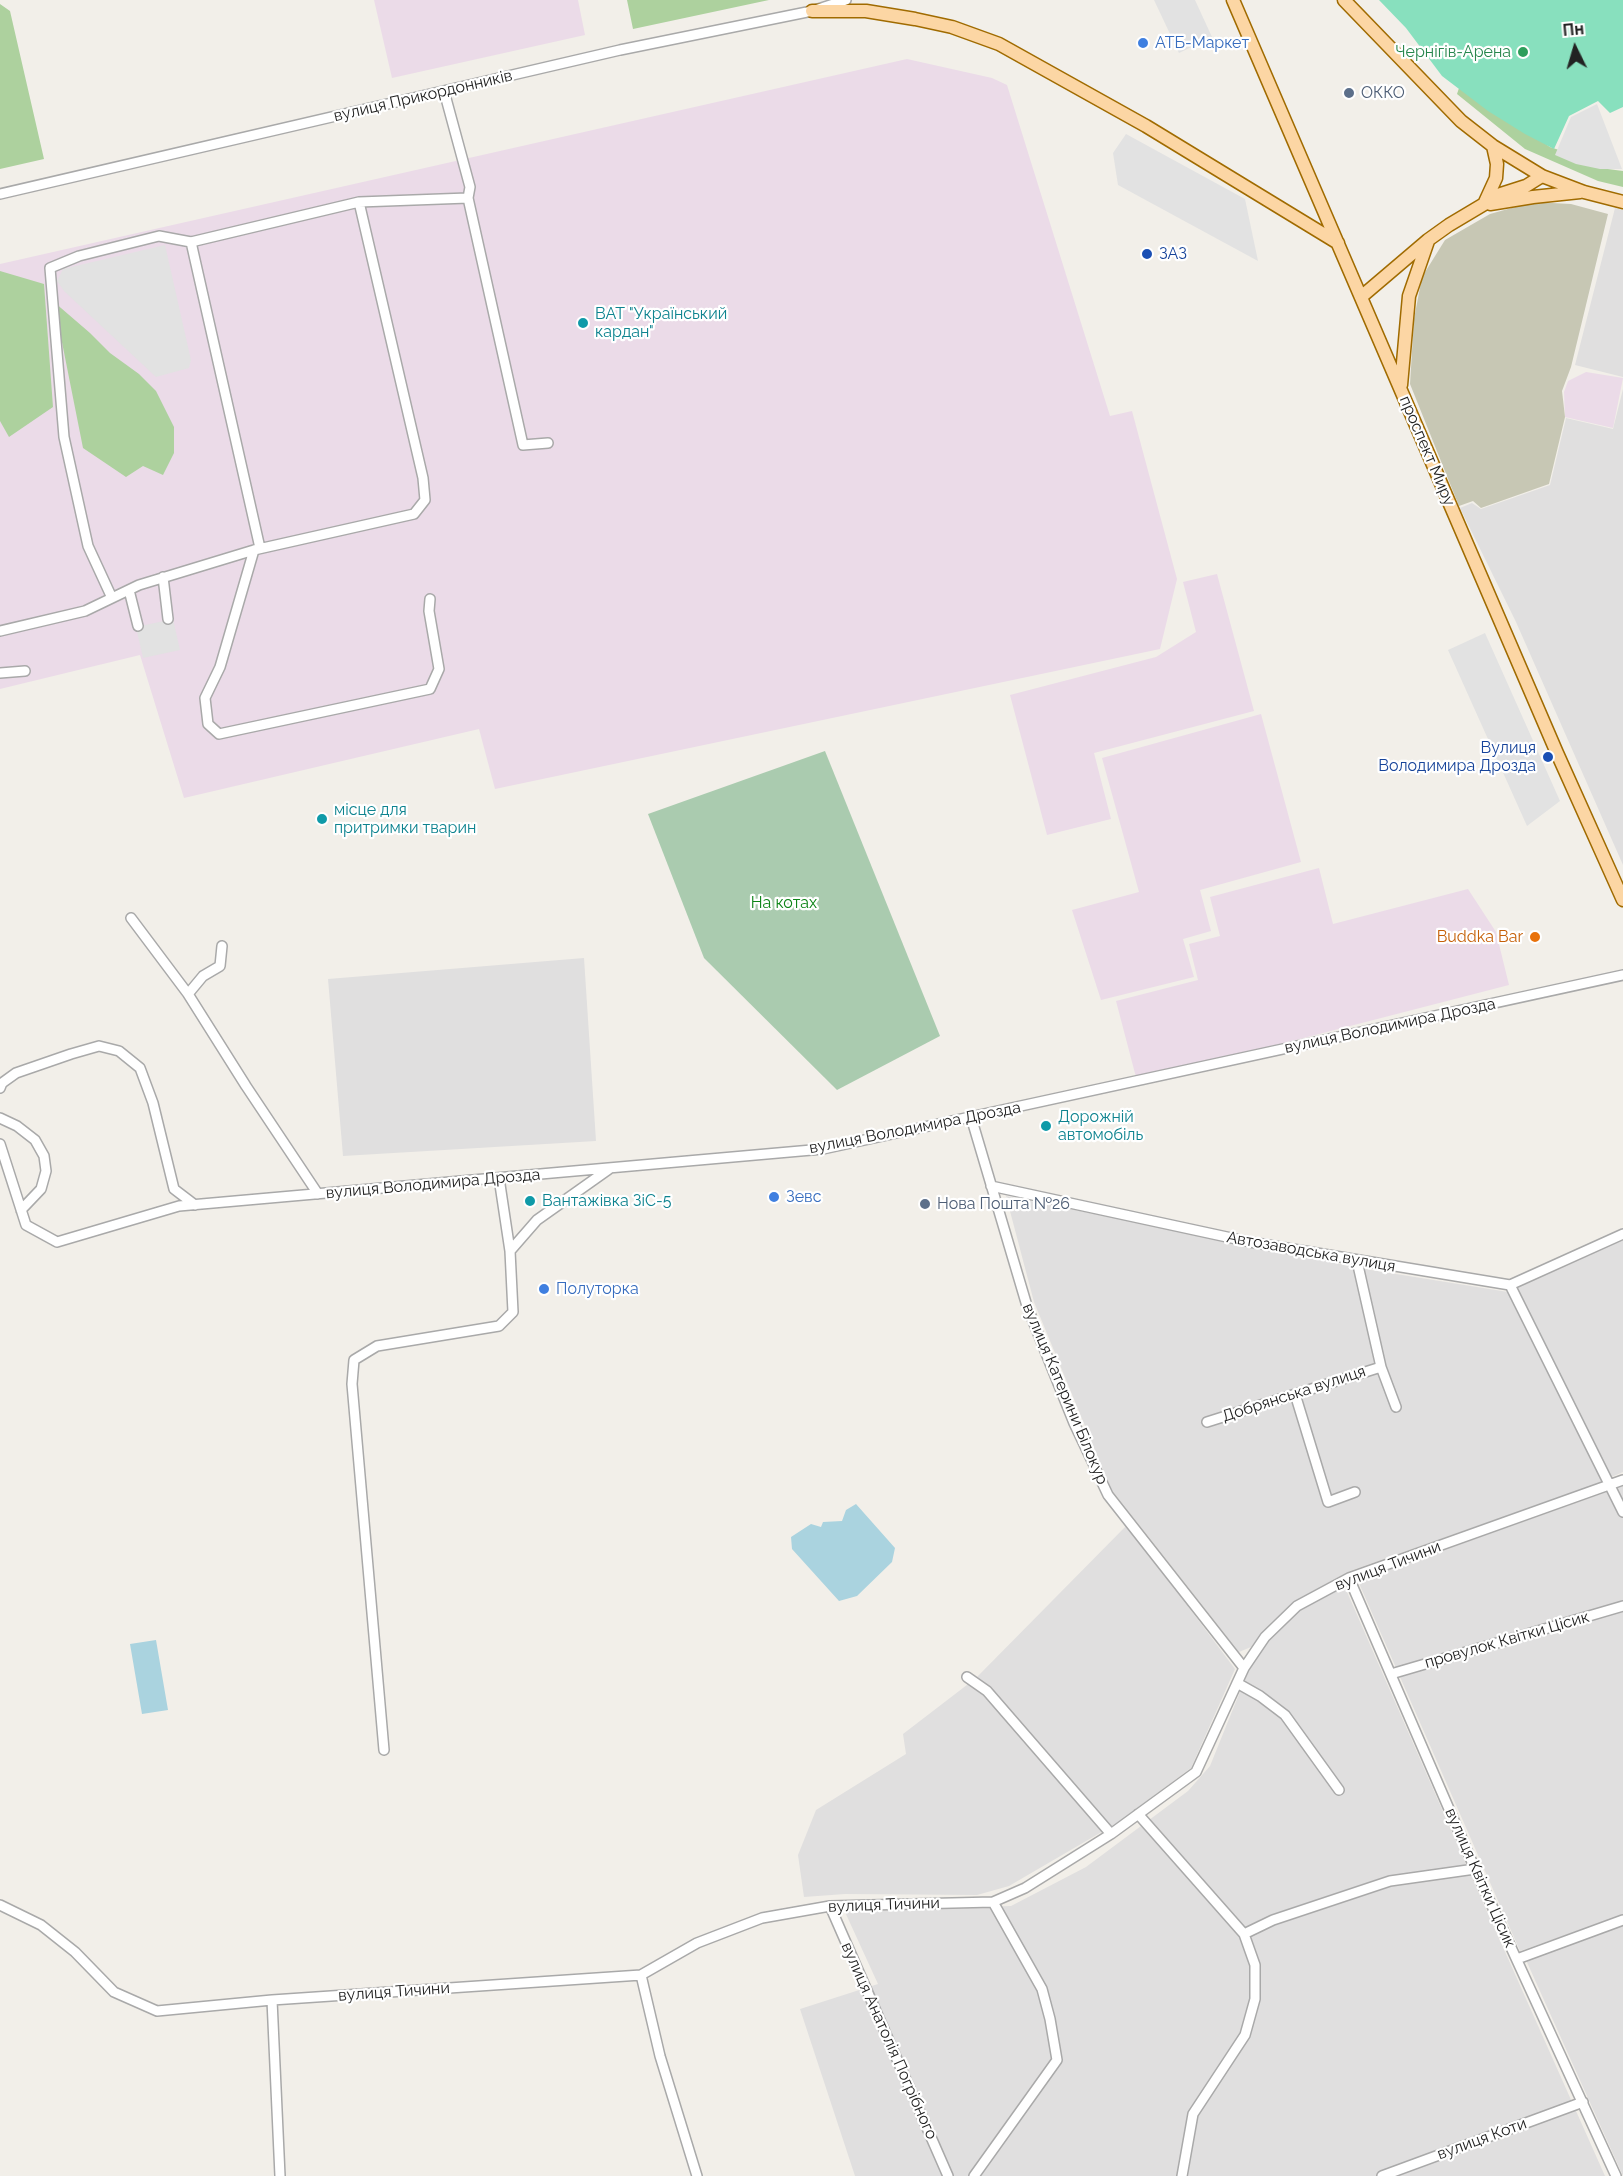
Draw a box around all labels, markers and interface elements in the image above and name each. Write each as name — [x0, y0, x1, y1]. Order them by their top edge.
north arrow — [1545, 18, 1605, 78]
text: Пн — [1562, 19, 1585, 40]
place label: АТБ-Маркет — [1155, 33, 1249, 53]
marker: АТБ-Маркет — [1136, 36, 1150, 50]
place label: Чернігів-Арена — [1395, 42, 1511, 62]
marker: Чернігів-Арена — [1516, 45, 1530, 59]
street label: вулиця Прикордонників — [332, 66, 514, 126]
place label: ОККО — [1361, 83, 1405, 103]
marker: ОККО — [1342, 86, 1356, 100]
place label: ЗАЗ — [1159, 244, 1187, 264]
marker: ЗАЗ — [1140, 247, 1154, 261]
place label: ВАТ "Український кардан" — [595, 304, 727, 342]
marker: ВАТ "Український кардан" — [576, 316, 590, 330]
street label: проспект Миру — [1395, 393, 1459, 509]
place label: Вулиця Володимира Дрозда — [1378, 738, 1536, 776]
marker: Вулиця Володимира Дрозда — [1541, 750, 1555, 764]
place label: місце для притримки тварин — [334, 800, 476, 838]
marker: місце для притримки тварин — [315, 812, 329, 826]
park label: На котах — [751, 893, 817, 913]
place label: Buddka Bar — [1437, 927, 1523, 947]
marker: Buddka Bar — [1528, 930, 1542, 944]
street label: вулиця Володимира Дрозда — [1283, 994, 1497, 1058]
street label: вулиця Володимира Дрозда — [808, 1098, 1022, 1158]
place label: Дорожній автомобіль — [1058, 1107, 1143, 1145]
marker: Дорожній автомобіль — [1039, 1119, 1053, 1133]
street label: вулиця Володимира Дрозда — [325, 1165, 541, 1203]
place label: Зевс — [786, 1187, 821, 1207]
marker: Зевс — [767, 1190, 781, 1204]
place label: Вантажівка ЗіС-5 — [542, 1191, 671, 1211]
marker: Вантажівка ЗіС-5 — [523, 1194, 537, 1208]
place label: Нова Пошта №26 — [937, 1194, 1070, 1214]
marker: Нова Пошта №26 — [918, 1197, 932, 1211]
street label: Автозаводська вулиця — [1225, 1228, 1397, 1276]
place label: Полуторка — [556, 1279, 639, 1299]
marker: Полуторка — [537, 1282, 551, 1296]
street label: вулиця Катерини Білокур — [1018, 1301, 1112, 1487]
street label: Добрянська вулиця — [1220, 1362, 1368, 1426]
street label: вулиця Тичини — [1332, 1537, 1444, 1595]
street label: провулок Квітки Цісик — [1423, 1607, 1591, 1673]
street label: вулиця Квітки Цісик — [1441, 1805, 1519, 1951]
street label: вулиця Тичини — [828, 1893, 940, 1917]
street label: вулиця Анатолія Погрібного — [837, 1939, 941, 2143]
street label: вулиця Тичини — [338, 1979, 450, 2005]
street label: вулиця Коти — [1435, 2114, 1529, 2164]

